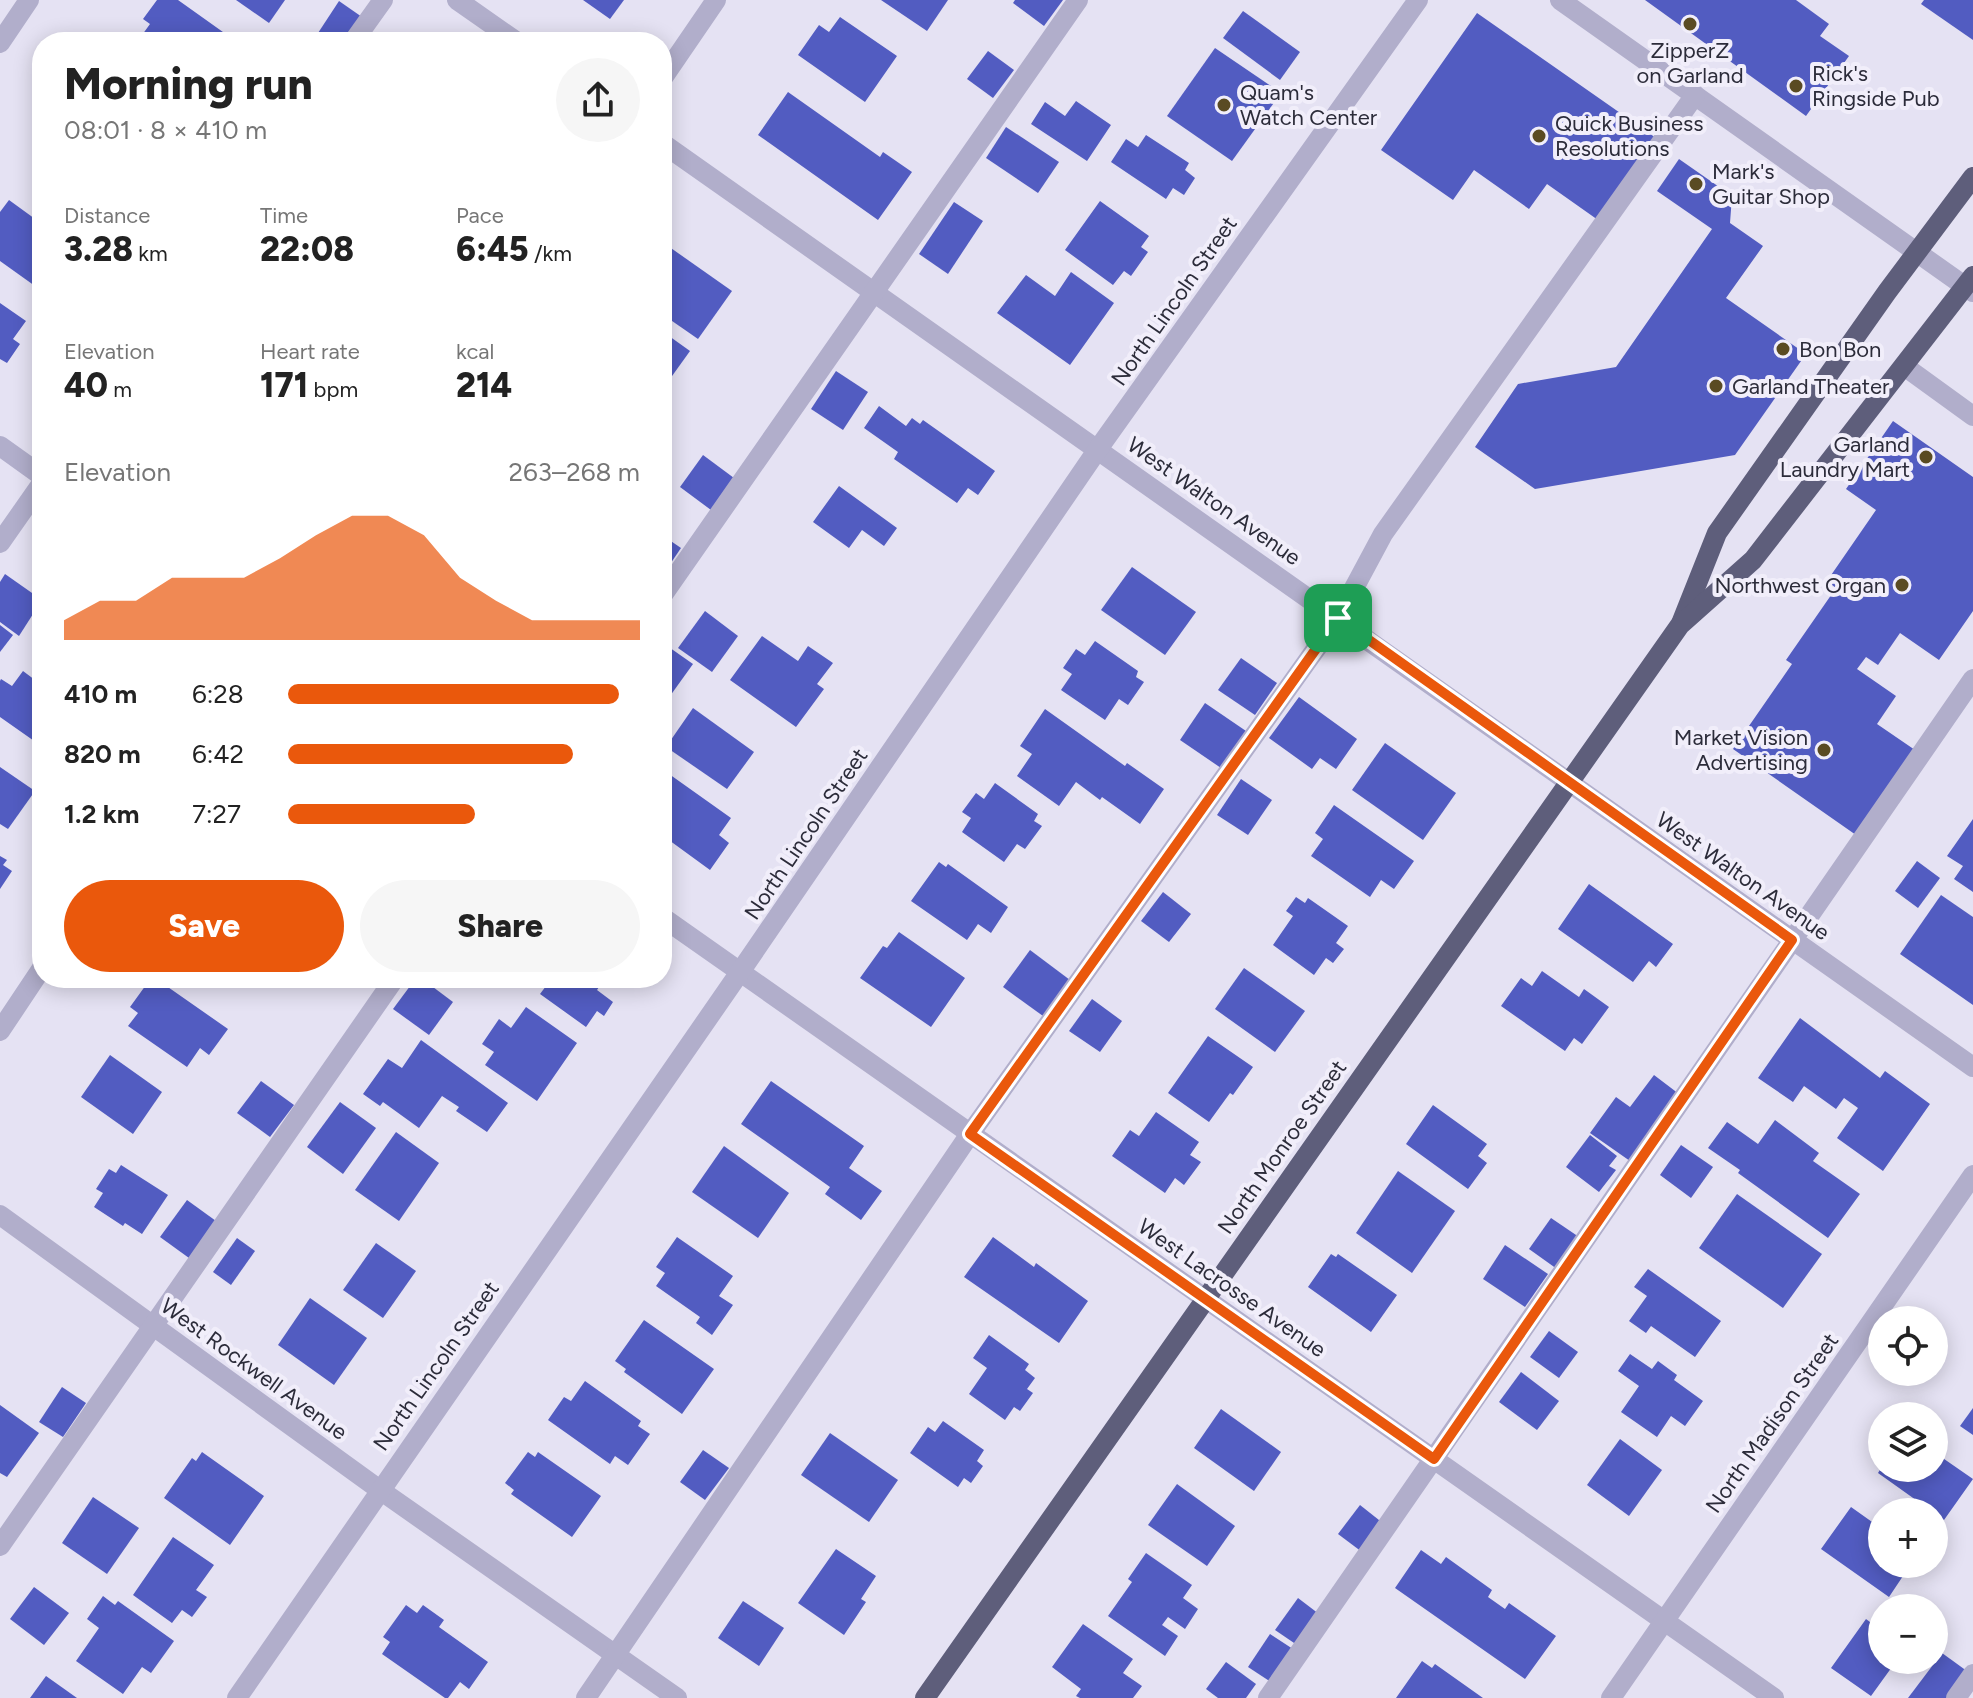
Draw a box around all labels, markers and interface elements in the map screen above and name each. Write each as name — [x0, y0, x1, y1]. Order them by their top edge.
marker: ZipperZ on Garland — [1681, 15, 1699, 33]
place label: ZipperZ on Garland — [1636, 37, 1744, 89]
text: Morning run — [64, 57, 313, 110]
button: share — [556, 58, 640, 142]
place label: Rick's Ringside Pub — [1812, 60, 1940, 112]
marker: Rick's Ringside Pub — [1787, 77, 1805, 95]
place label: Quam's Watch Center — [1240, 79, 1378, 131]
marker: Quam's Watch Center — [1215, 96, 1233, 114]
place label: Quick Business Resolutions — [1555, 110, 1703, 162]
text: 08:01 · 8 × 410 m — [64, 114, 267, 146]
marker: Quick Business Resolutions — [1530, 127, 1548, 145]
place label: Mark's Guitar Shop — [1712, 158, 1830, 210]
marker: Mark's Guitar Shop — [1687, 175, 1705, 193]
text: Distance — [64, 202, 150, 229]
text: Time — [260, 202, 308, 229]
text: Pace — [456, 202, 504, 229]
street label: North Lincoln Street — [1105, 211, 1243, 391]
text: 3.28 — [64, 229, 133, 270]
text: 22:08 — [260, 229, 354, 270]
text: 6:45 — [456, 229, 529, 270]
text: km — [133, 240, 168, 267]
text: /km — [529, 240, 572, 267]
place label: Bon Bon — [1799, 336, 1881, 363]
text: Elevation — [64, 338, 154, 365]
text: Heart rate — [260, 338, 360, 365]
text: kcal — [456, 338, 494, 365]
marker: Bon Bon — [1774, 340, 1792, 358]
text: 40 — [64, 365, 108, 406]
text: 171 — [260, 365, 308, 406]
text: 214 — [456, 365, 512, 406]
place label: Garland Theater — [1732, 373, 1890, 400]
text: m — [108, 376, 132, 403]
text: bpm — [308, 376, 358, 403]
marker: Garland Theater — [1707, 377, 1725, 395]
street label: West Walton Avenue — [1122, 431, 1306, 571]
place label: Garland Laundry Mart — [1780, 431, 1910, 483]
marker: Garland Laundry Mart — [1917, 448, 1935, 466]
text: Elevation — [64, 456, 171, 488]
text: 263–268 m — [509, 456, 640, 488]
place label: Northwest Organ — [1714, 572, 1886, 599]
marker: Northwest Organ — [1893, 576, 1911, 594]
pin — [1304, 584, 1372, 652]
icon: arrive — [1316, 596, 1360, 640]
text: 410 m — [64, 678, 137, 710]
text: 6:28 — [192, 678, 244, 710]
place label: Market Vision Advertising — [1674, 724, 1808, 776]
text: 820 m — [64, 738, 141, 770]
text: 6:42 — [192, 738, 244, 770]
marker: Market Vision Advertising — [1815, 741, 1833, 759]
street label: North Lincoln Street — [739, 743, 873, 925]
text: 1.2 km — [64, 798, 139, 830]
text: 7:27 — [192, 798, 241, 830]
street label: West Walton Avenue — [1651, 806, 1835, 946]
button: Save — [64, 880, 344, 972]
button: Share — [360, 880, 640, 972]
street label: North Monroe Street — [1212, 1055, 1352, 1239]
street label: West Lacrosse Avenue — [1133, 1213, 1331, 1363]
street label: North Lincoln Street — [367, 1276, 505, 1456]
street label: West Rockwell Avenue — [156, 1292, 352, 1446]
map controls — [1868, 1306, 1948, 1674]
button: locate — [1868, 1306, 1948, 1386]
street label: North Madison Street — [1700, 1328, 1844, 1518]
button: layers — [1868, 1402, 1948, 1482]
button: + — [1868, 1498, 1948, 1578]
button: − — [1868, 1594, 1948, 1674]

